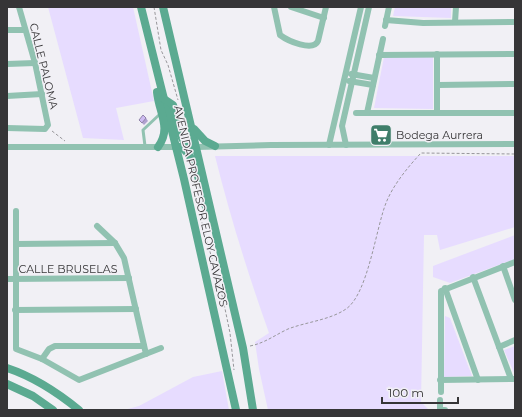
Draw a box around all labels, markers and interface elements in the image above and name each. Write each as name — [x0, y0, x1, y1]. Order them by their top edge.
street label: CALLE PALOMA — [27, 22, 61, 110]
street label: AVENIDA PROFESOR ELOY CAVAZOS — [171, 104, 231, 308]
supermarket icon: Bodega Aurrera — [368, 122, 394, 148]
place label: Bodega Aurrera — [396, 128, 483, 142]
street label: CALLE BRUSELAS — [19, 262, 118, 276]
scale bar — [382, 379, 458, 405]
text: 100 m — [388, 385, 424, 400]

